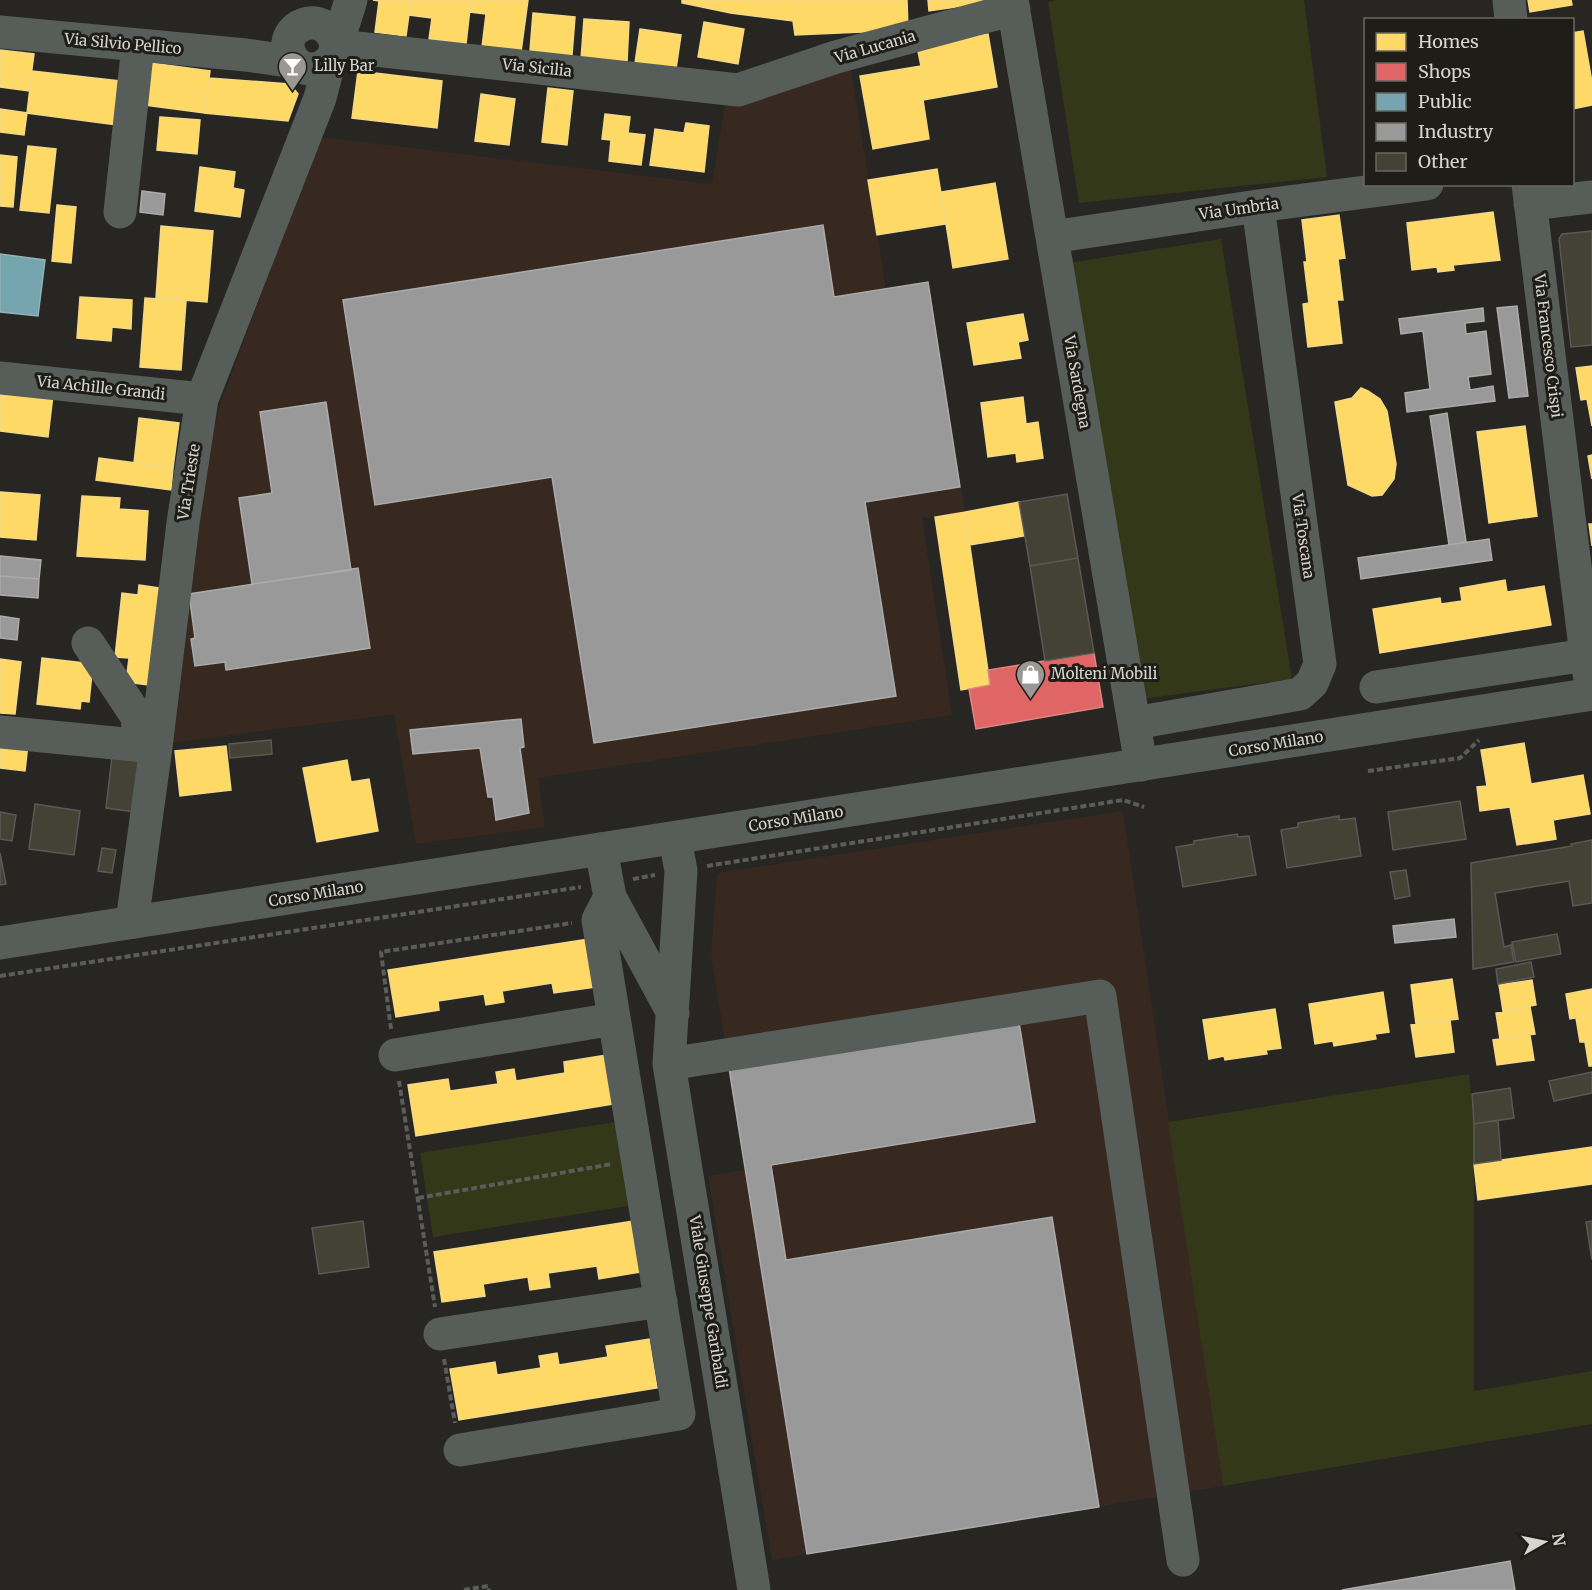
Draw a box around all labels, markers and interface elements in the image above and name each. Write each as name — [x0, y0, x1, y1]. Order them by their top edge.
legend — [1364, 18, 1574, 186]
street label: Via Lucania — [831, 26, 917, 67]
street label: Via Silvio Pellico — [63, 29, 183, 58]
text: Homes — [1418, 30, 1479, 53]
bar icon: Lilly Bar — [277, 50, 309, 92]
street label: Via Sicilia — [500, 54, 573, 81]
place label: Lilly Bar — [314, 56, 375, 75]
text: Shops — [1418, 60, 1471, 83]
text: Public — [1418, 90, 1472, 113]
text: Industry — [1418, 120, 1494, 143]
text: Other — [1418, 150, 1468, 173]
street label: Via Umbria — [1197, 193, 1280, 224]
street label: Via Francesco Crispi — [1530, 272, 1567, 419]
street label: Via Sardegna — [1060, 333, 1095, 430]
street label: Via Achille Grandi — [35, 371, 166, 404]
street label: Via Trieste — [173, 442, 204, 522]
street label: Via Toscana — [1288, 491, 1319, 580]
shop icon: Molteni Mobili — [1014, 658, 1046, 700]
place label: Molteni Mobili — [1051, 664, 1157, 683]
street label: Corso Milano — [1227, 727, 1325, 760]
street label: Corso Milano — [747, 802, 845, 835]
street label: Corso Milano — [267, 877, 365, 910]
street label: Viale Giuseppe Garibaldi — [685, 1213, 732, 1390]
north arrow — [1514, 1512, 1574, 1572]
text: N — [1548, 1532, 1570, 1548]

